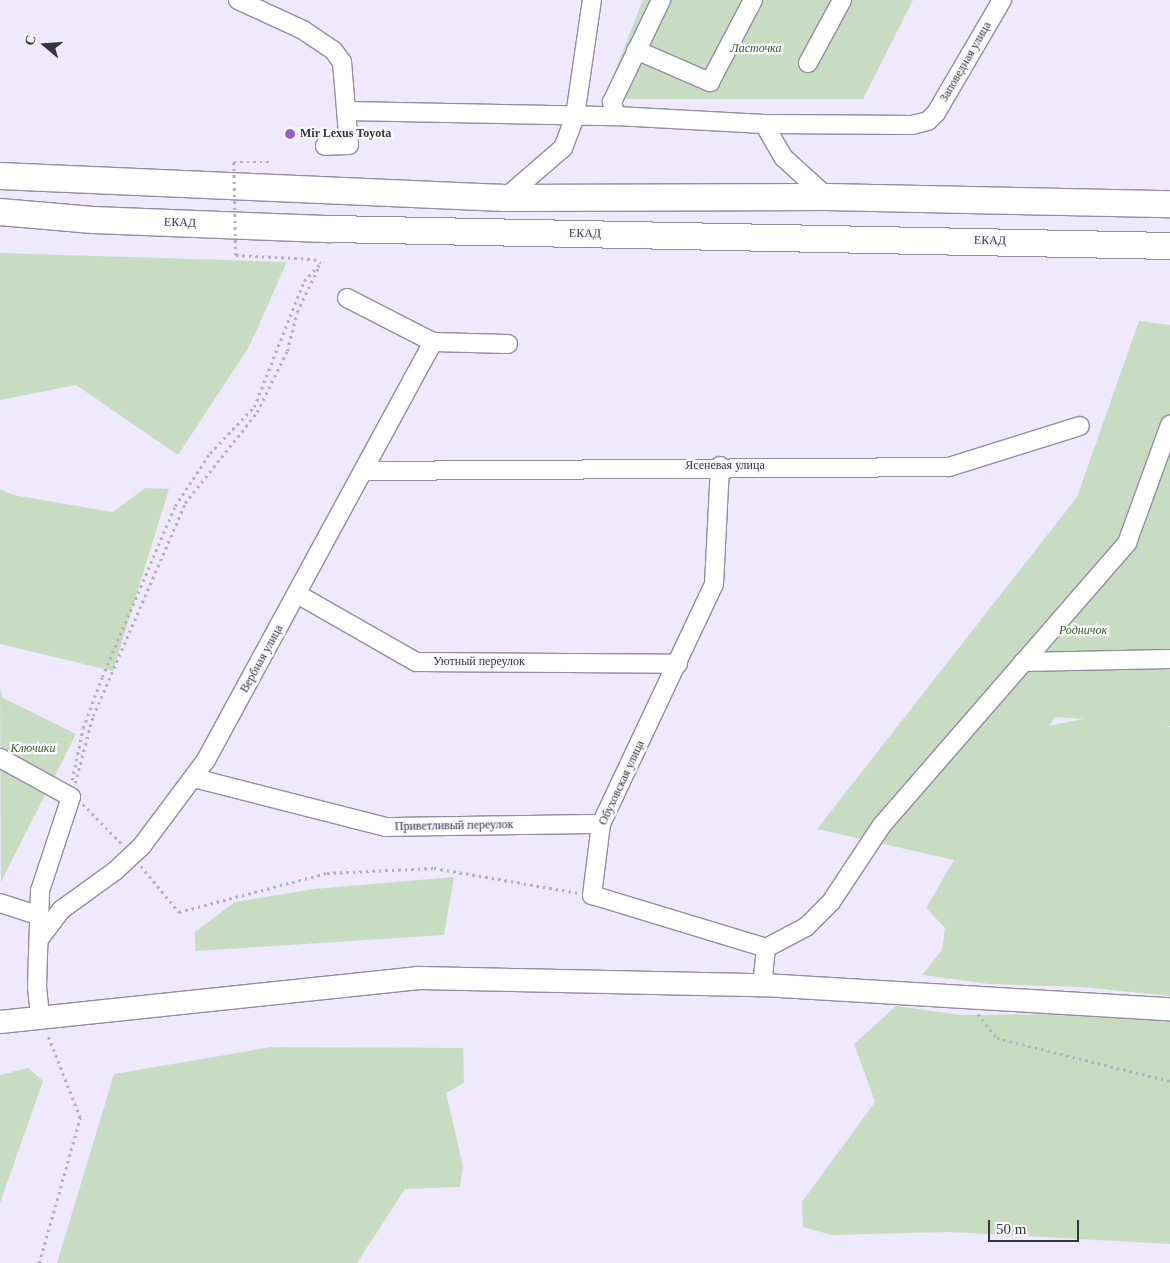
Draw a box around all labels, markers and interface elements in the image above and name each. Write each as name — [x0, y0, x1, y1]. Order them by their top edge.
street label: Заповедная улица — [937, 19, 995, 105]
north arrow — [20, 20, 70, 70]
text: С — [22, 33, 39, 47]
park label: Ласточка — [731, 42, 781, 56]
place label: Mir Lexus Toyota — [300, 127, 392, 141]
marker: Mir Lexus Toyota — [284, 128, 296, 140]
street label: ЕКАД — [164, 215, 196, 231]
street label: ЕКАД — [569, 227, 601, 241]
street label: ЕКАД — [974, 234, 1006, 248]
street label: Ясеневая улица — [685, 459, 765, 473]
street label: Вербная улица — [237, 623, 287, 695]
park label: Родничок — [1059, 624, 1107, 638]
street label: Уютный переулок — [433, 655, 525, 669]
street label: Обуховская улица — [596, 738, 648, 828]
park label: Ключики — [11, 742, 55, 756]
street label: Приветливый переулок — [395, 818, 513, 834]
scale bar — [990, 1210, 1081, 1242]
text: 50 m — [996, 1221, 1026, 1237]

